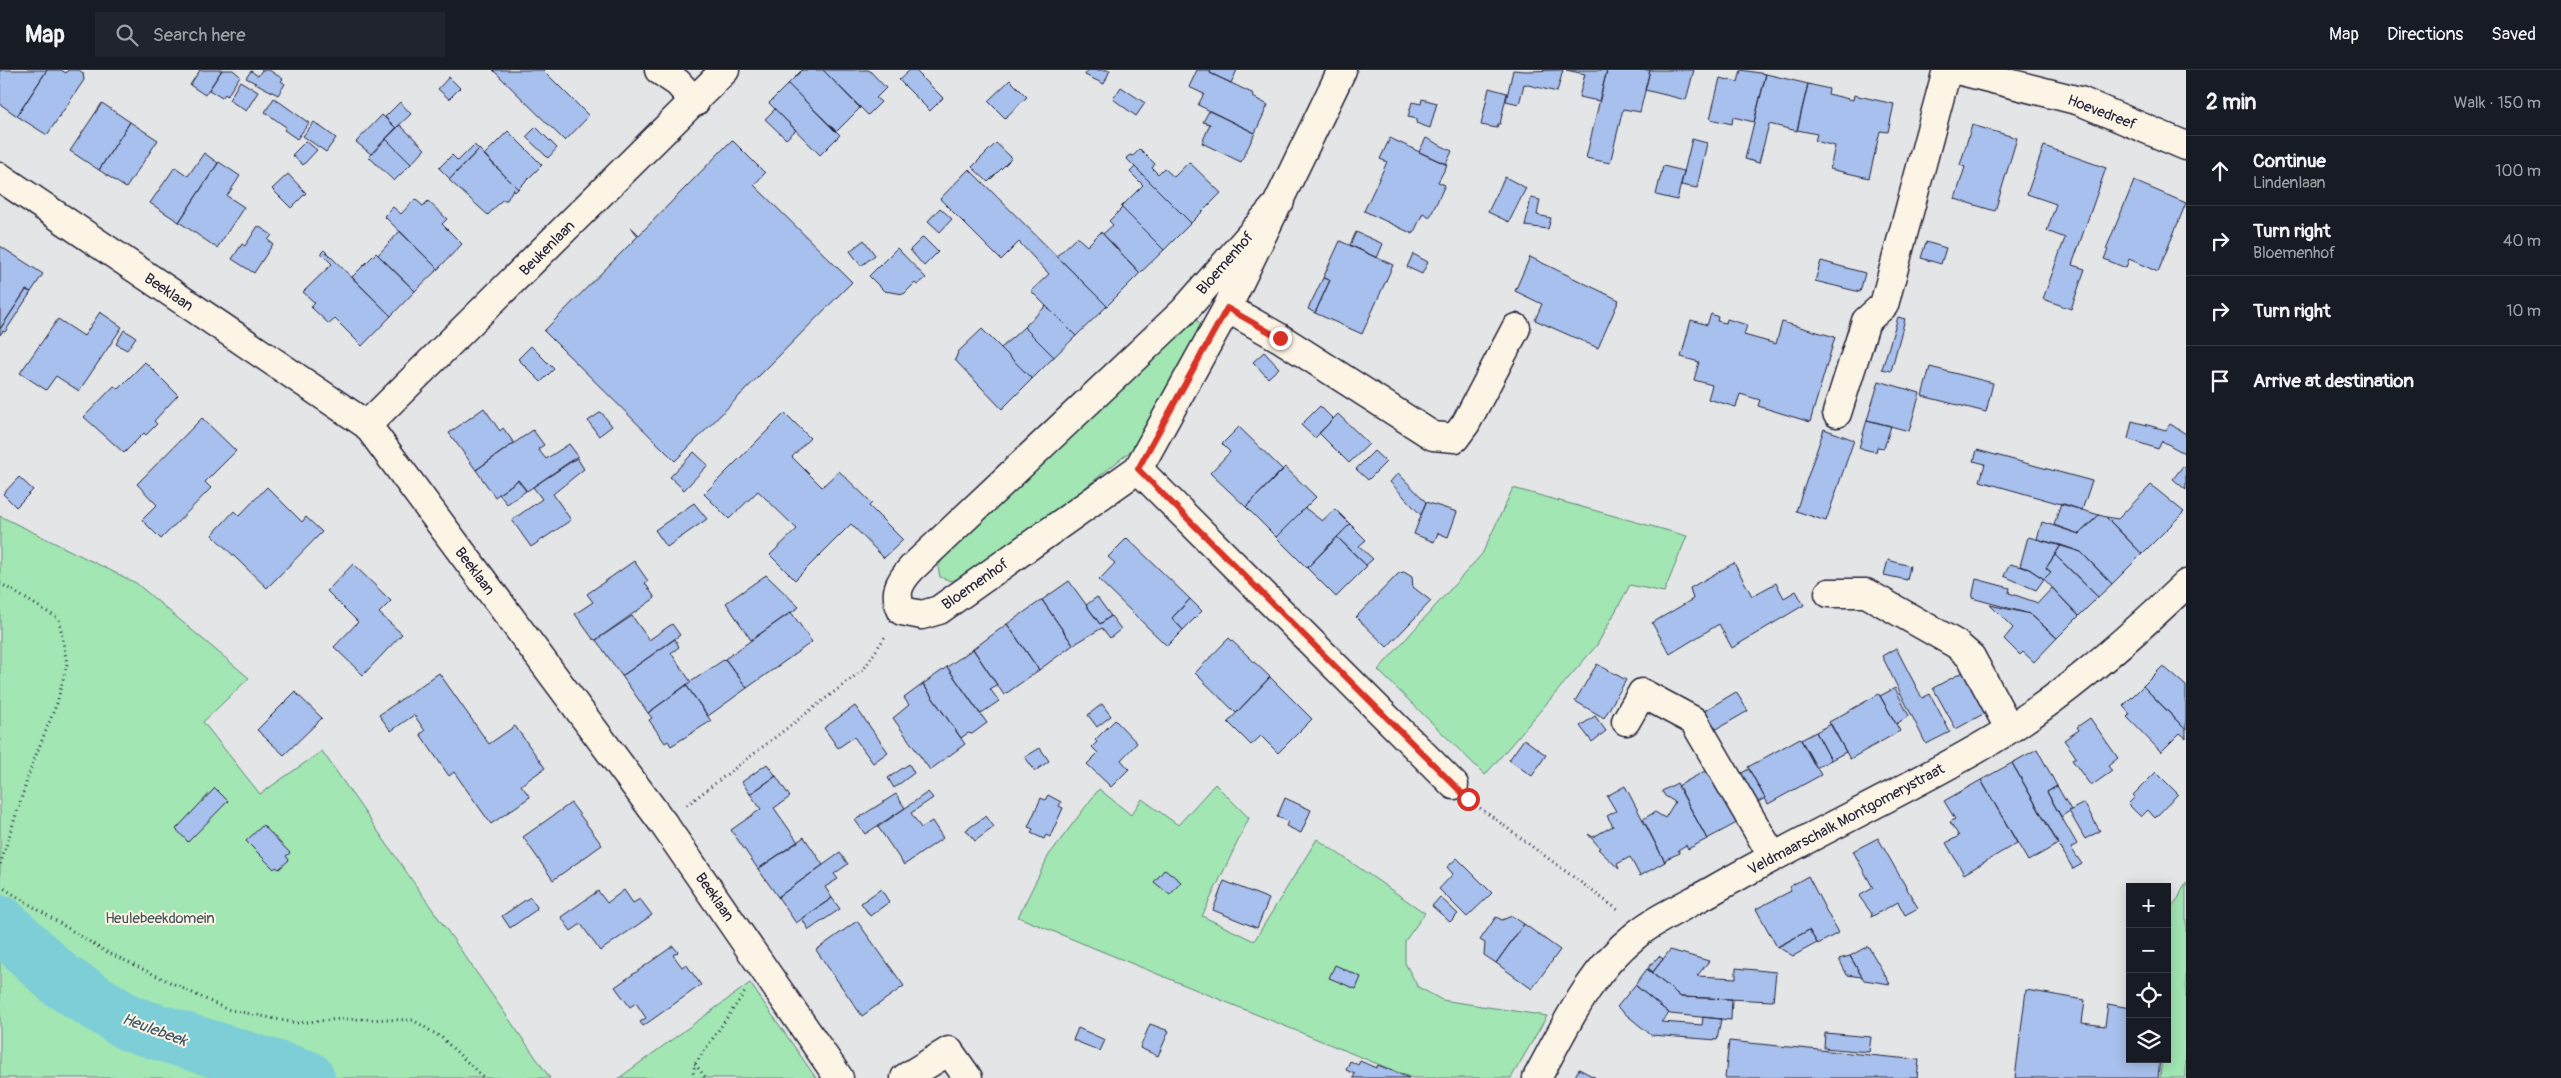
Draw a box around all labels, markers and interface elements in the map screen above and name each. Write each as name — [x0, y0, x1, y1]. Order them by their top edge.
search box — [95, 12, 445, 57]
text: Map — [25, 20, 65, 49]
icon: search — [113, 21, 141, 49]
text: Search here — [153, 23, 246, 47]
text: Map — [2329, 23, 2359, 46]
text: Directions — [2387, 23, 2463, 46]
text: Saved — [2491, 23, 2536, 46]
text: 2 min — [2206, 89, 2256, 116]
street label: Hoevedreef — [2065, 91, 2139, 134]
text: Walk · 150 m — [2454, 93, 2541, 113]
text: Continue — [2253, 149, 2326, 173]
icon: ahead — [2206, 157, 2234, 185]
text: 100 m — [2495, 161, 2541, 181]
text: Lindenlaan — [2253, 173, 2326, 193]
street label: Beukenlaan — [516, 217, 579, 280]
text: Turn right — [2253, 219, 2331, 243]
icon: right — [2206, 227, 2234, 255]
street label: Bloemenhof — [1193, 228, 1258, 299]
text: 40 m — [2503, 231, 2541, 251]
text: Bloemenhof — [2253, 243, 2336, 263]
street label: Beeklaan — [141, 269, 197, 316]
icon: right — [2206, 297, 2234, 325]
text: Turn right — [2253, 299, 2331, 323]
text: 10 m — [2506, 301, 2541, 321]
route end — [1269, 327, 1292, 350]
icon: arrive — [2206, 367, 2234, 395]
text: Arrive at destination — [2253, 369, 2414, 393]
street label: Beeklaan — [450, 544, 499, 599]
street label: Bloemenhof — [938, 554, 1012, 614]
street label: Veldmaarschalk Montgomerystraat — [1745, 759, 1949, 879]
route start — [1457, 788, 1480, 811]
street label: Beeklaan — [691, 869, 738, 925]
map controls — [2126, 883, 2171, 1063]
button: + — [2126, 883, 2171, 928]
park label: Heulebeekdomein — [105, 909, 215, 928]
button: − — [2126, 928, 2171, 973]
button: locate — [2126, 973, 2171, 1018]
water label: Heulebeek — [120, 1009, 191, 1051]
button: layers — [2126, 1018, 2171, 1063]

